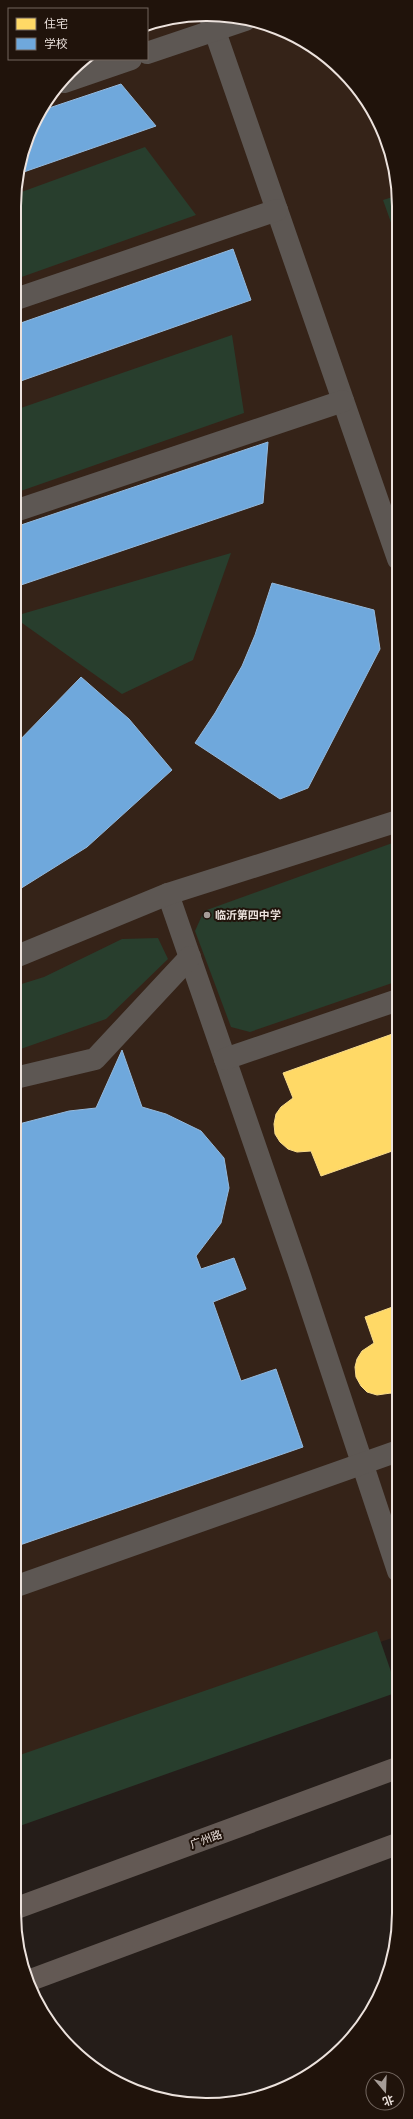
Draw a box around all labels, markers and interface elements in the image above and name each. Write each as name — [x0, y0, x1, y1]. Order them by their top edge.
legend — [8, 8, 148, 60]
text: 住宅 — [44, 16, 68, 31]
text: 学校 — [44, 36, 68, 51]
place label: 临沂第四中学 — [215, 908, 281, 922]
marker: 临沂第四中学 — [202, 910, 212, 920]
street label: 广州路 — [188, 1827, 224, 1851]
north arrow — [365, 2071, 405, 2111]
text: 北 — [381, 2092, 396, 2109]

